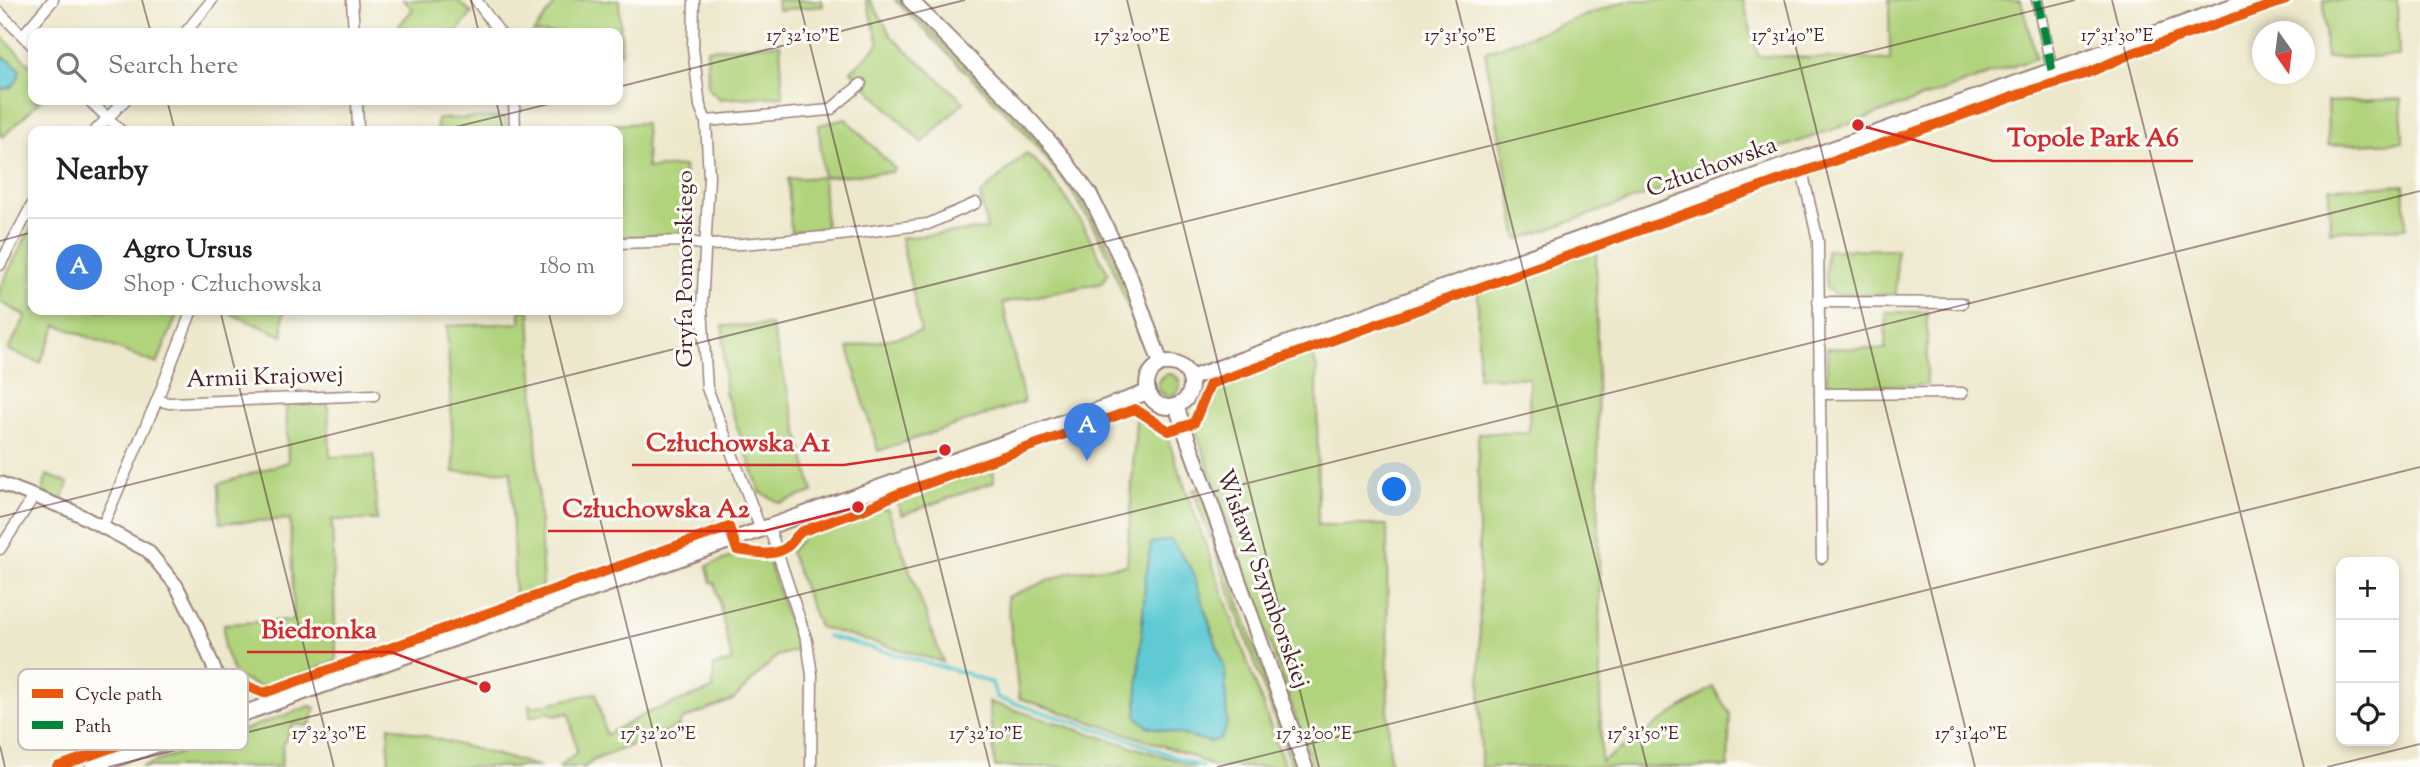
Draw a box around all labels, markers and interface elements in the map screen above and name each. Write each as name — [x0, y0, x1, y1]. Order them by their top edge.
north arrow — [2252, 21, 2315, 84]
text: 17°32'10"E — [766, 24, 840, 50]
text: 17°32'00"E — [1094, 24, 1170, 50]
text: 17°31'50"E — [1424, 24, 1496, 50]
text: 17°31'40"E — [1752, 24, 1824, 50]
text: 17°31'30"E — [2081, 24, 2153, 50]
search box — [28, 28, 623, 105]
icon: search — [52, 48, 90, 86]
text: Search here — [108, 48, 238, 85]
callout: Topole Park A6 — [1993, 114, 2193, 161]
text: Topole Park A6 — [2007, 121, 2179, 158]
street label: Człuchowska — [1642, 129, 1782, 207]
text: Nearby — [56, 150, 148, 193]
street label: Gryfa Pomorskiego — [669, 170, 703, 368]
text: Agro Ursus — [123, 232, 252, 269]
text: A — [70, 251, 88, 284]
text: 180 m — [540, 251, 595, 284]
text: Shop · Człuchowska — [123, 269, 322, 302]
street label: Armii Krajowej — [186, 358, 344, 398]
pin: A — [1064, 403, 1110, 461]
callout: Człuchowska A1 — [632, 418, 844, 465]
text: Człuchowska A1 — [646, 426, 830, 463]
street label: Wisławy Szymborskiej — [1207, 465, 1317, 693]
your location — [1377, 472, 1411, 506]
callout: Człuchowska A2 — [548, 484, 764, 531]
text: Człuchowska A2 — [562, 492, 751, 529]
map controls — [2336, 557, 2399, 746]
button: + — [2336, 557, 2399, 620]
callout: Biedronka — [247, 605, 391, 652]
text: Biedronka — [261, 613, 377, 650]
button: − — [2336, 620, 2399, 683]
legend — [18, 669, 248, 750]
text: Cycle path — [75, 682, 162, 709]
button: locate — [2336, 683, 2399, 746]
text: Path — [75, 714, 112, 741]
text: 17°32'30"E — [292, 722, 366, 748]
text: 17°32'20"E — [620, 722, 696, 748]
text: 17°32'10"E — [949, 722, 1023, 748]
text: 17°32'00"E — [1276, 722, 1352, 748]
text: 17°31'50"E — [1607, 722, 1679, 748]
text: 17°31'40"E — [1935, 722, 2007, 748]

